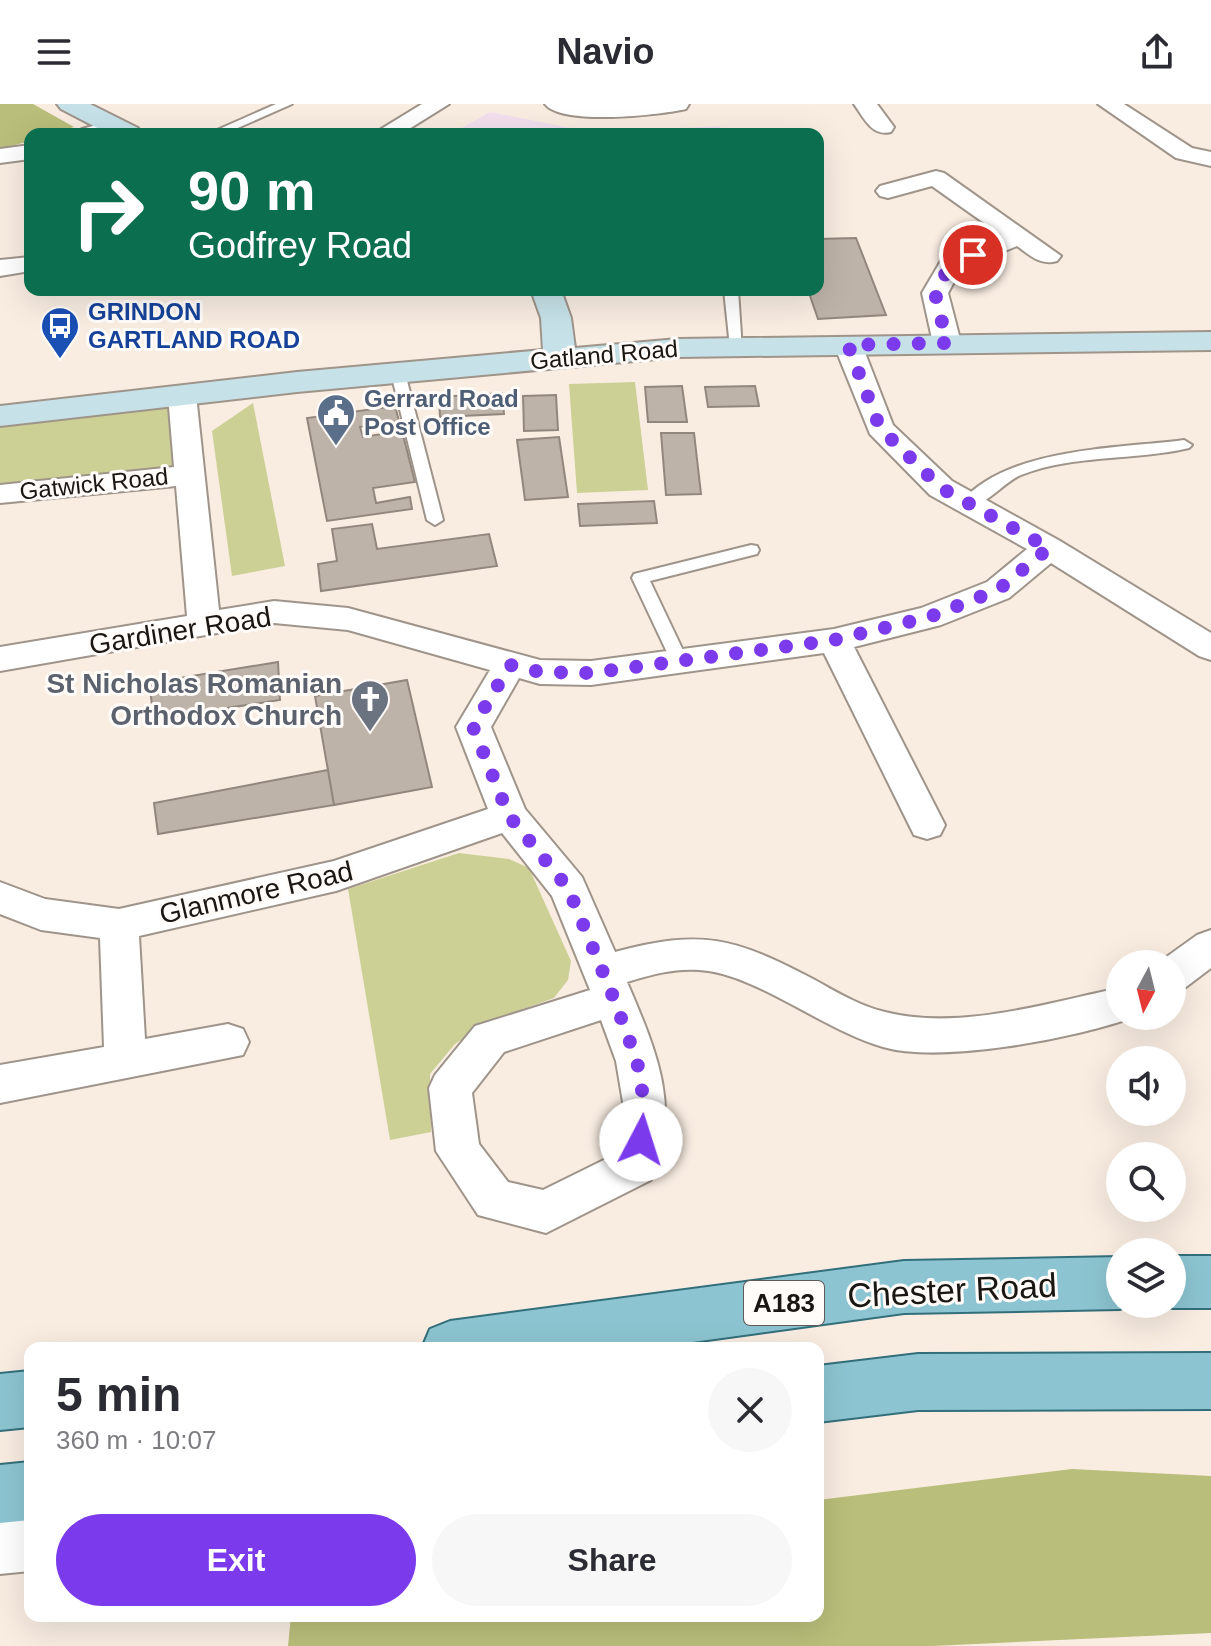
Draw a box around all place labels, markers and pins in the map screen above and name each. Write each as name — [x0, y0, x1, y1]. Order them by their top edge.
pin — [939, 221, 1007, 289]
place label: GRINDON GARTLAND ROAD — [88, 298, 300, 353]
bus stop icon: GRINDON GARTLAND ROAD — [39, 305, 81, 360]
place label: Gerrard Road Post Office — [364, 385, 519, 440]
public building icon: Gerrard Road Post Office — [315, 392, 357, 447]
place label: St Nicholas Romanian Orthodox Church — [46, 668, 342, 731]
church icon: St Nicholas Romanian Orthodox Church — [349, 678, 391, 733]

